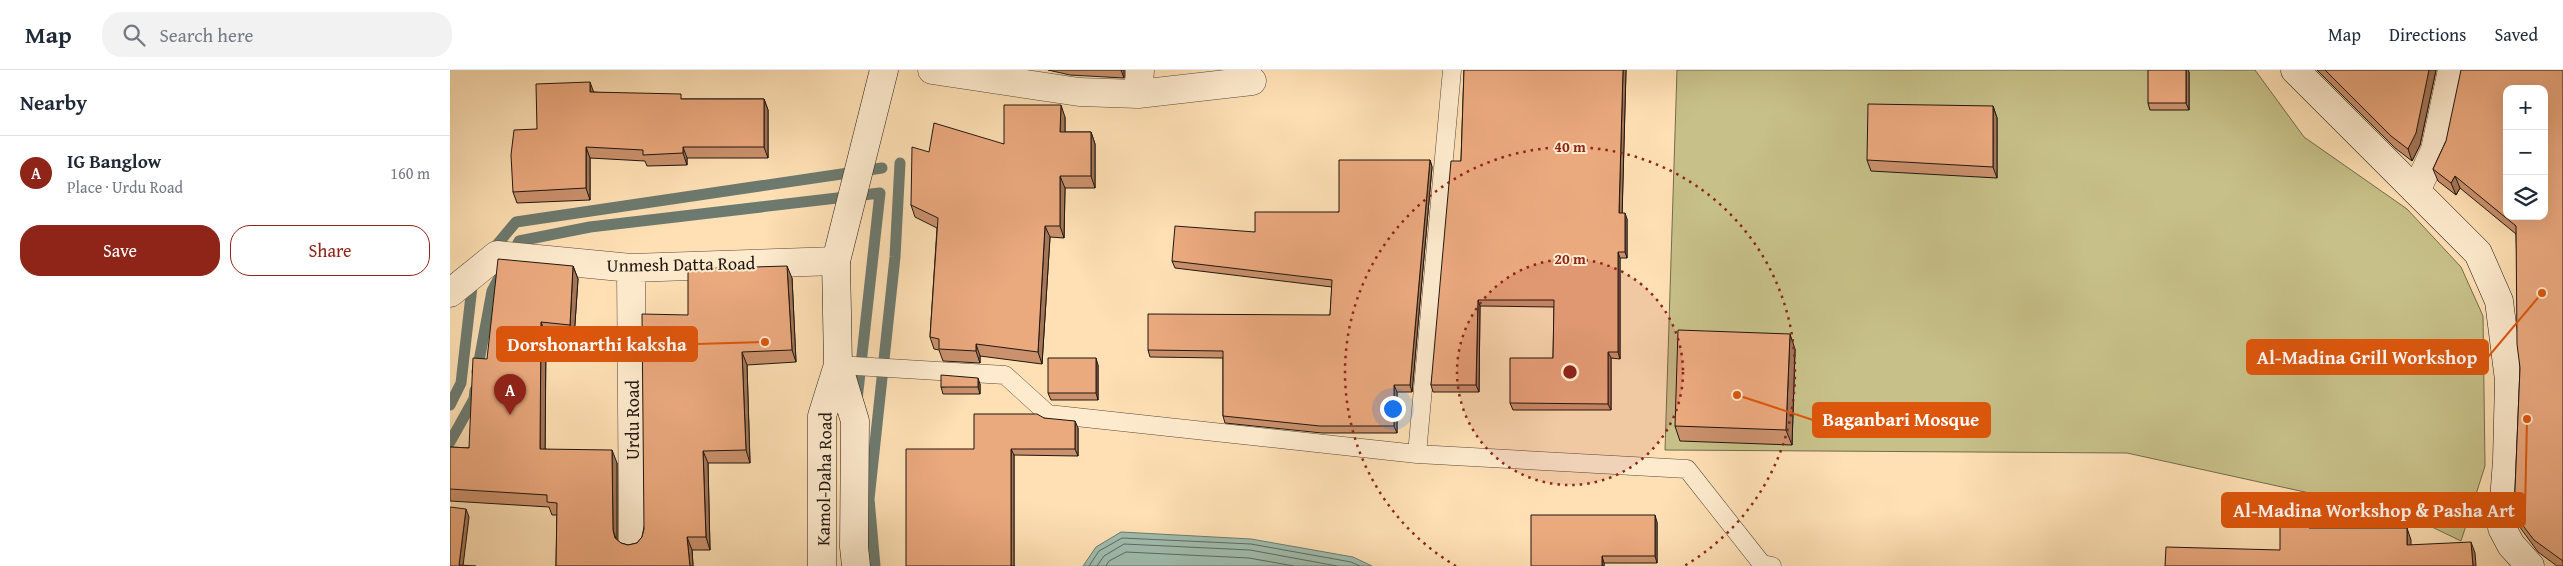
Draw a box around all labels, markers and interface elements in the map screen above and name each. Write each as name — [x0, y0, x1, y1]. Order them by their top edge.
search box — [102, 12, 452, 57]
text: Map — [25, 17, 72, 52]
icon: search — [120, 21, 148, 49]
text: Search here — [160, 21, 253, 49]
text: Map — [2328, 21, 2361, 48]
text: Directions — [2389, 21, 2466, 48]
text: Saved — [2494, 21, 2538, 48]
map controls — [2503, 85, 2548, 220]
button: + — [2503, 85, 2548, 130]
text: Nearby — [20, 87, 87, 118]
button: − — [2503, 130, 2548, 175]
text: 40 m — [1554, 136, 1586, 157]
text: IG Banglow — [67, 147, 161, 175]
text: A — [31, 161, 41, 185]
text: 160 m — [390, 161, 430, 185]
text: Place · Urdu Road — [67, 175, 183, 199]
button: layers — [2503, 175, 2548, 220]
button: Save — [20, 225, 220, 276]
button: Share — [230, 225, 430, 276]
text: 20 m — [1554, 248, 1586, 269]
street label: Unmesh Datta Road — [606, 249, 756, 279]
callout: Dorshonarthi kaksha — [497, 327, 697, 361]
text: Dorshonarthi kaksha — [507, 330, 687, 358]
callout: Al-Madina Grill Workshop — [2247, 340, 2488, 374]
text: Al-Madina Grill Workshop — [2257, 343, 2477, 371]
centre of rings — [1561, 363, 1579, 381]
pin: A — [494, 374, 526, 415]
street label: Urdu Road — [619, 380, 646, 460]
your location — [1380, 396, 1406, 422]
callout: Baganbari Mosque — [1813, 403, 1990, 437]
text: Baganbari Mosque — [1823, 405, 1979, 433]
street label: Kamol-Daha Road — [809, 411, 839, 546]
callout: Al-Madina Workshop & Pasha Art — [2222, 493, 2525, 527]
text: Al-Madina Workshop & Pasha Art — [2233, 496, 2516, 524]

